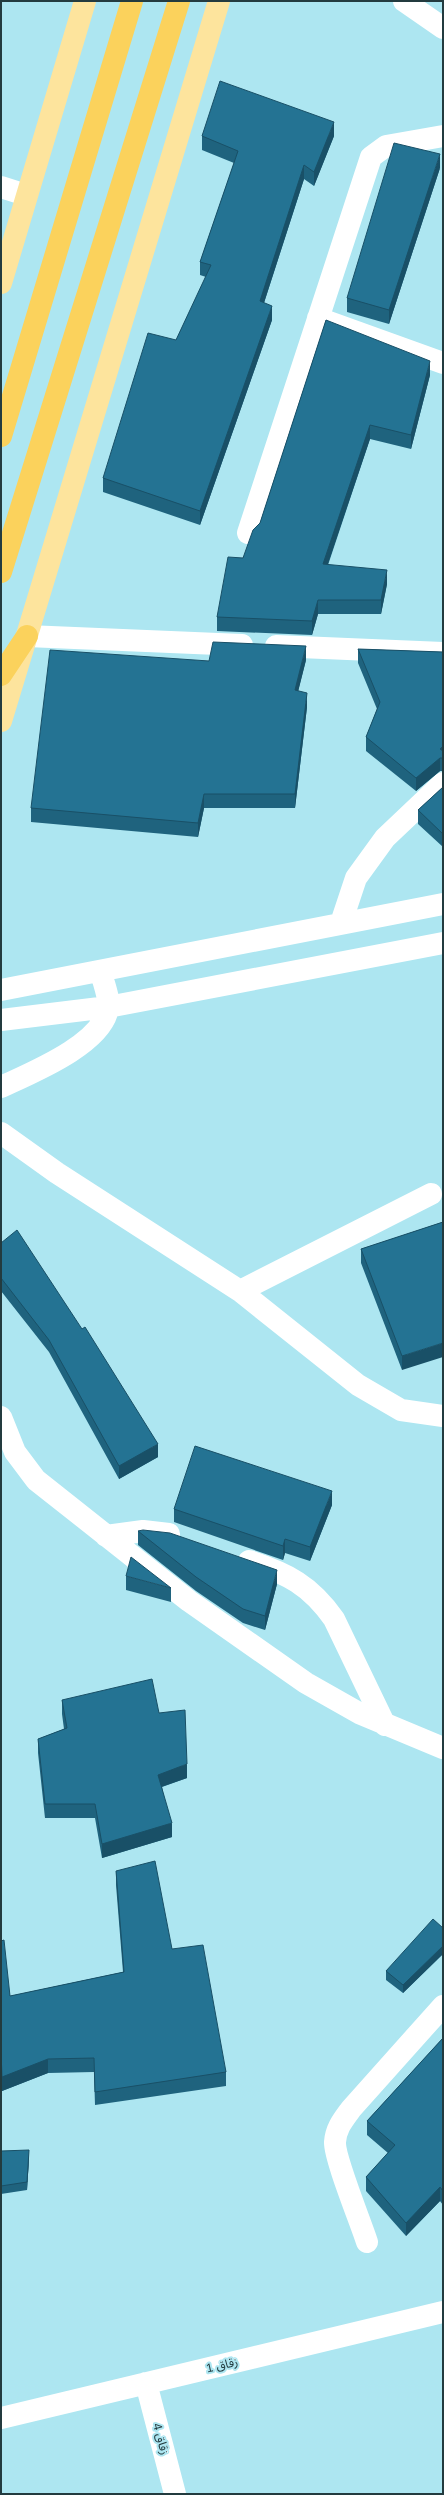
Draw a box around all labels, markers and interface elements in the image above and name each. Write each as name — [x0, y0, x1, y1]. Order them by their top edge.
street label: زقاق 1 — [205, 2355, 239, 2375]
street label: زقاق 4 — [150, 2422, 172, 2456]

